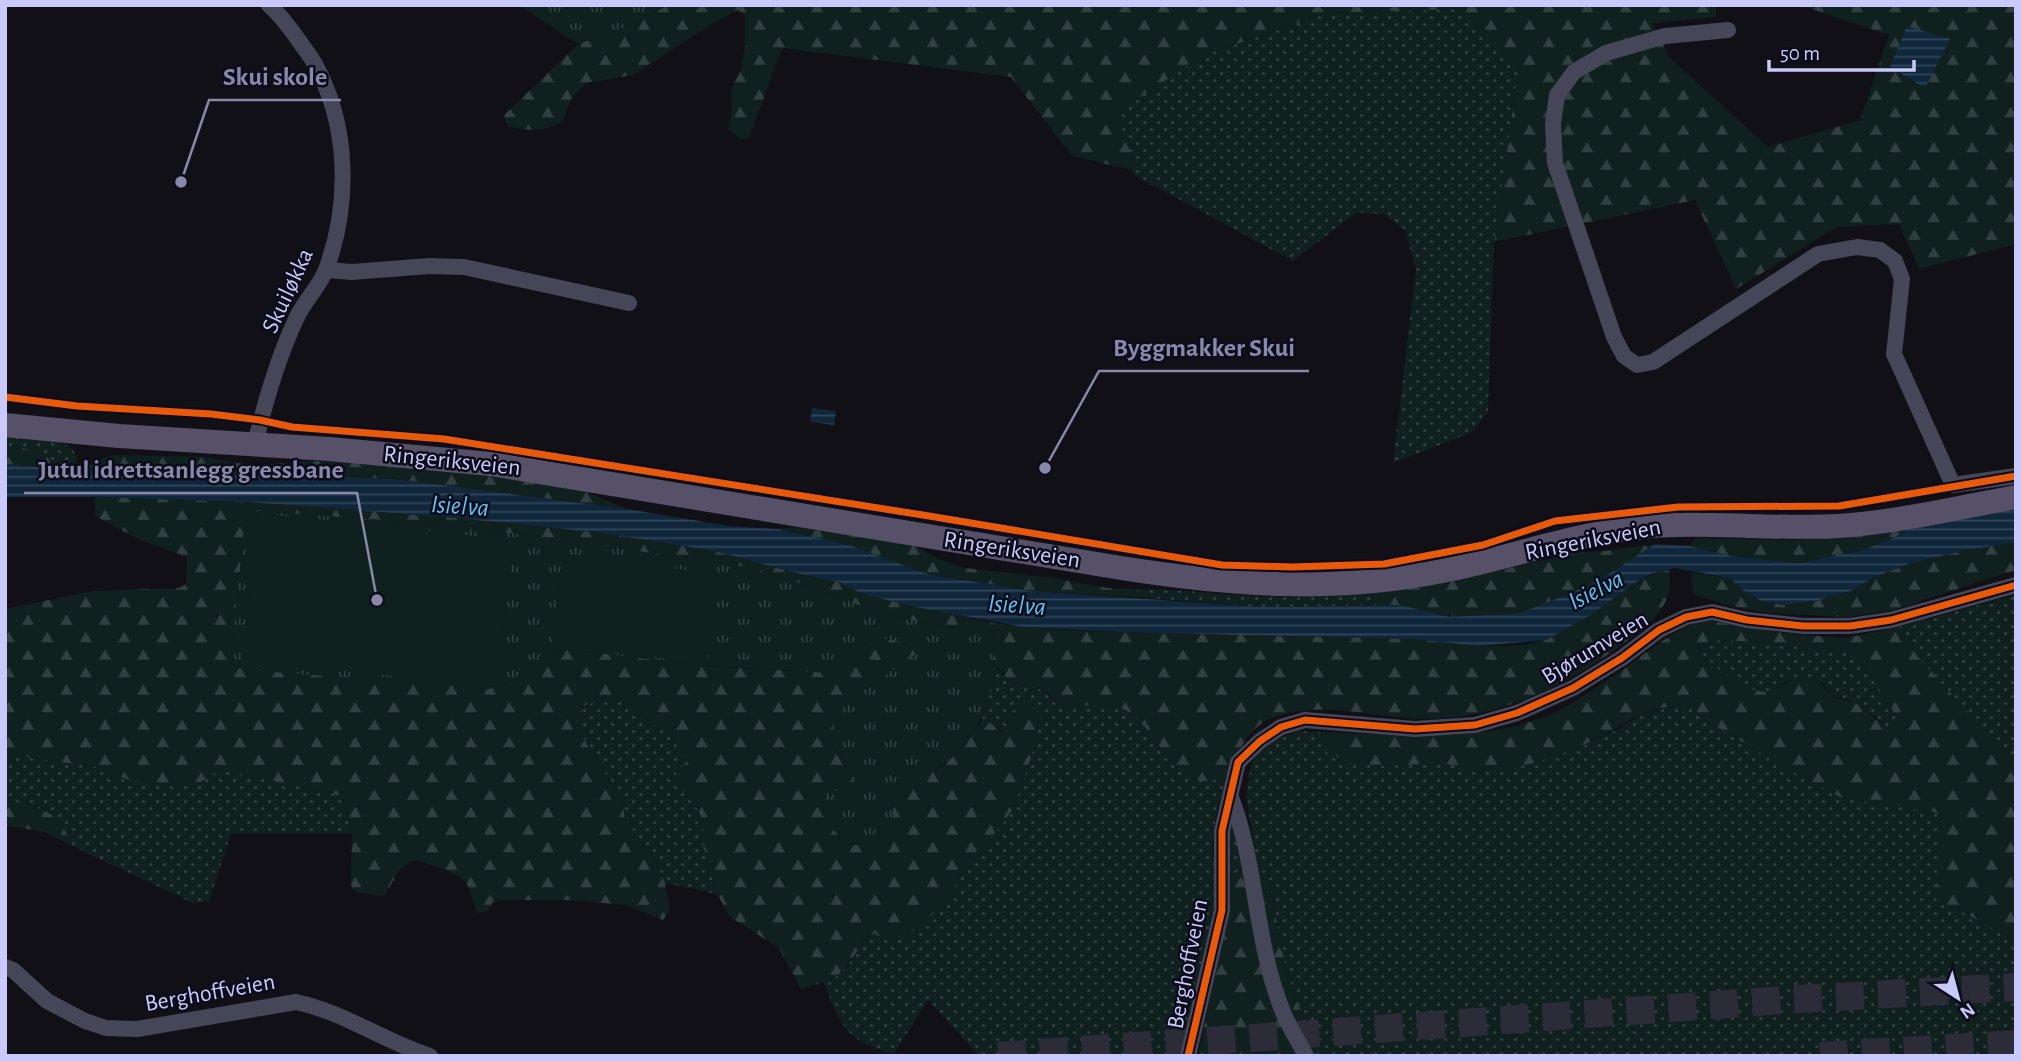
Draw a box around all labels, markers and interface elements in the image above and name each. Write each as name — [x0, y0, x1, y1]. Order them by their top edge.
scale bar — [1769, 28, 1914, 72]
text: 50 m — [1780, 43, 1820, 64]
callout: Skui skole — [209, 53, 341, 100]
text: Skui skole — [223, 64, 327, 90]
street label: Skuiløkka — [258, 245, 318, 337]
callout: Byggmakker Skui — [1099, 324, 1309, 371]
text: Byggmakker Skui — [1113, 335, 1295, 361]
street label: Ringeriksveien — [382, 442, 522, 480]
callout: Jutul idrettsanlegg gressbane — [24, 446, 357, 493]
text: Jutul idrettsanlegg gressbane — [38, 457, 344, 483]
water label: Isielva — [430, 491, 490, 521]
street label: Ringeriksveien — [1523, 515, 1663, 565]
street label: Ringeriksveien — [942, 527, 1082, 573]
water label: Isielva — [1564, 565, 1628, 615]
water label: Isielva — [987, 590, 1047, 620]
street label: Bjørumveien — [1538, 607, 1652, 689]
street label: Berghoffveien — [1164, 897, 1212, 1031]
north arrow — [1923, 963, 1993, 1033]
street label: Berghoffveien — [143, 970, 277, 1016]
text: N — [1956, 999, 1978, 1022]

